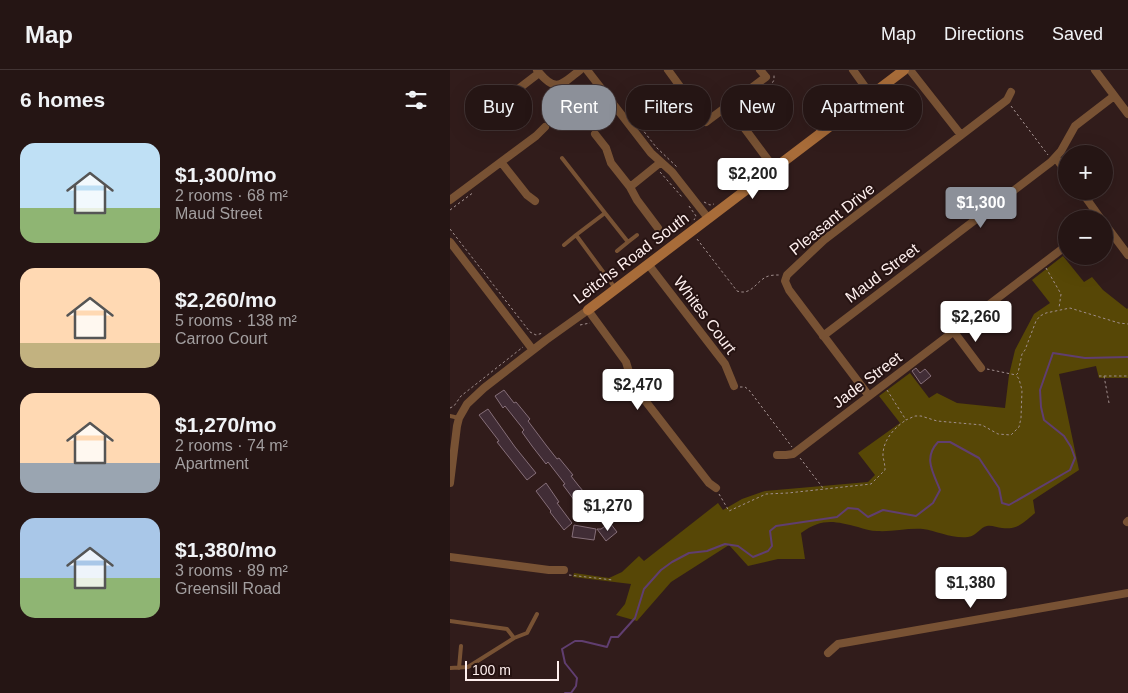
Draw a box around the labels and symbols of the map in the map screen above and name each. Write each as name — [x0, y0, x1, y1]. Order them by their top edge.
pin: $2,200 — [712, 158, 794, 200]
street label: Pleasant Drive — [786, 180, 878, 258]
pin: $1,300 — [940, 186, 1022, 229]
street label: Leitchs Road South — [570, 209, 692, 307]
street label: Maud Street — [842, 240, 922, 306]
street label: Whites Court — [670, 273, 740, 357]
pin: $2,260 — [935, 300, 1017, 343]
street label: Jade Street — [829, 348, 905, 411]
pin: $2,470 — [597, 368, 679, 411]
pin: $1,270 — [567, 490, 649, 532]
pin: $1,380 — [930, 566, 1012, 609]
scale bar — [465, 658, 559, 681]

